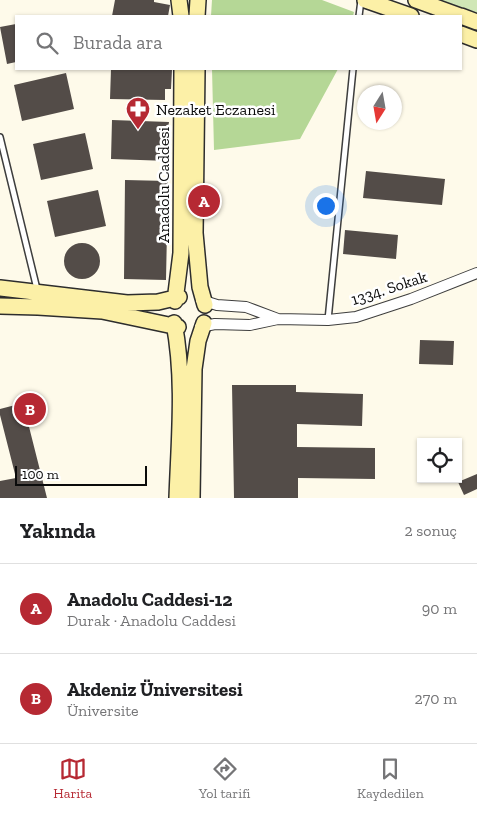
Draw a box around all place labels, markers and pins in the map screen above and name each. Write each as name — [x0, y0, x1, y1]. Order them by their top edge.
pharmacy icon: Nezaket Eczanesi — [125, 96, 151, 130]
place label: Nezaket Eczanesi — [156, 100, 276, 119]
pin: A — [188, 182, 220, 220]
pin: B — [14, 390, 46, 428]

